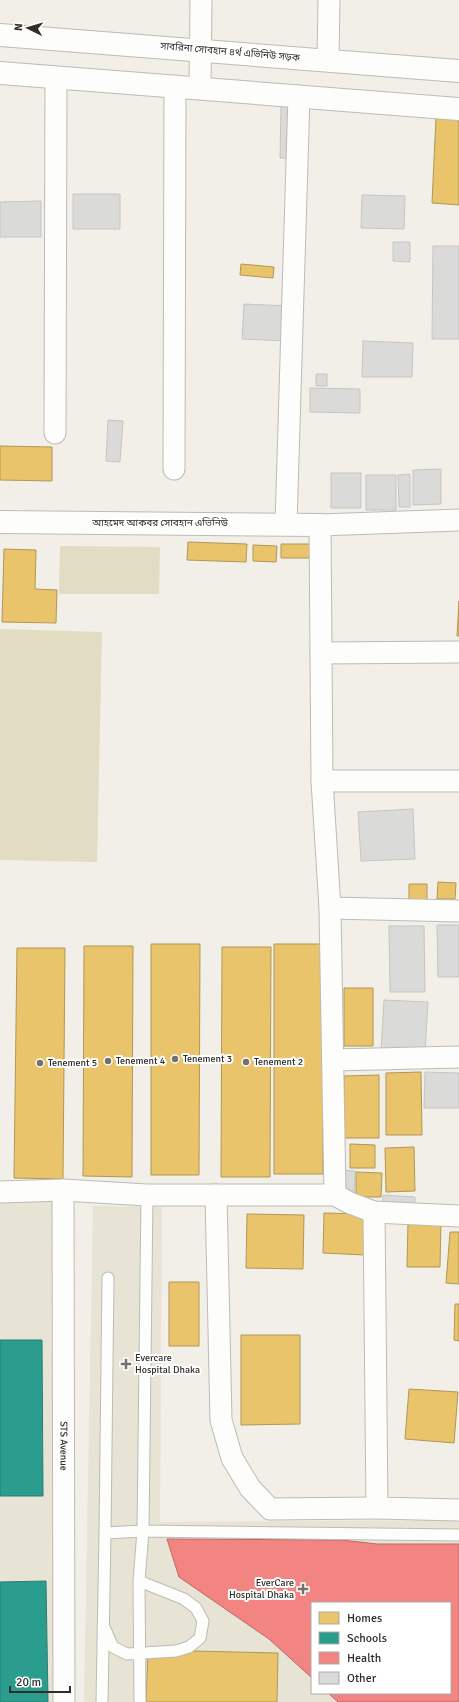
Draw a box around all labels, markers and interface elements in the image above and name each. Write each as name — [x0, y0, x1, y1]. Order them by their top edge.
north arrow — [8, 8, 48, 48]
text: N — [12, 23, 25, 32]
street label: সাবরিনা সোবহান ৪র্থ এভিনিউ সড়ক — [159, 40, 301, 64]
street label: আহমেদ আকবর সোবহান এভিনিউ — [91, 517, 229, 529]
place label: Tenement 3 — [183, 1053, 232, 1065]
marker: Tenement 3 — [170, 1054, 180, 1064]
place label: Tenement 4 — [116, 1055, 166, 1067]
marker: Tenement 4 — [103, 1056, 113, 1066]
place label: Tenement 2 — [254, 1056, 303, 1068]
place label: Tenement 5 — [48, 1057, 97, 1069]
marker: Tenement 2 — [241, 1057, 251, 1067]
marker: Tenement 5 — [35, 1058, 45, 1068]
place label: Evercare Hospital Dhaka — [135, 1352, 200, 1376]
marker: Evercare Hospital Dhaka — [120, 1358, 132, 1370]
street label: STS Avenue — [57, 1421, 70, 1471]
place label: EverCare Hospital Dhaka — [229, 1577, 294, 1601]
marker: EverCare Hospital Dhaka — [297, 1583, 309, 1595]
legend — [311, 1602, 451, 1694]
text: Homes — [347, 1611, 382, 1626]
text: Schools — [347, 1631, 387, 1646]
text: Health — [347, 1651, 381, 1666]
scale bar — [10, 1668, 70, 1694]
text: Other — [347, 1671, 377, 1686]
text: 20 m — [16, 1675, 41, 1690]

